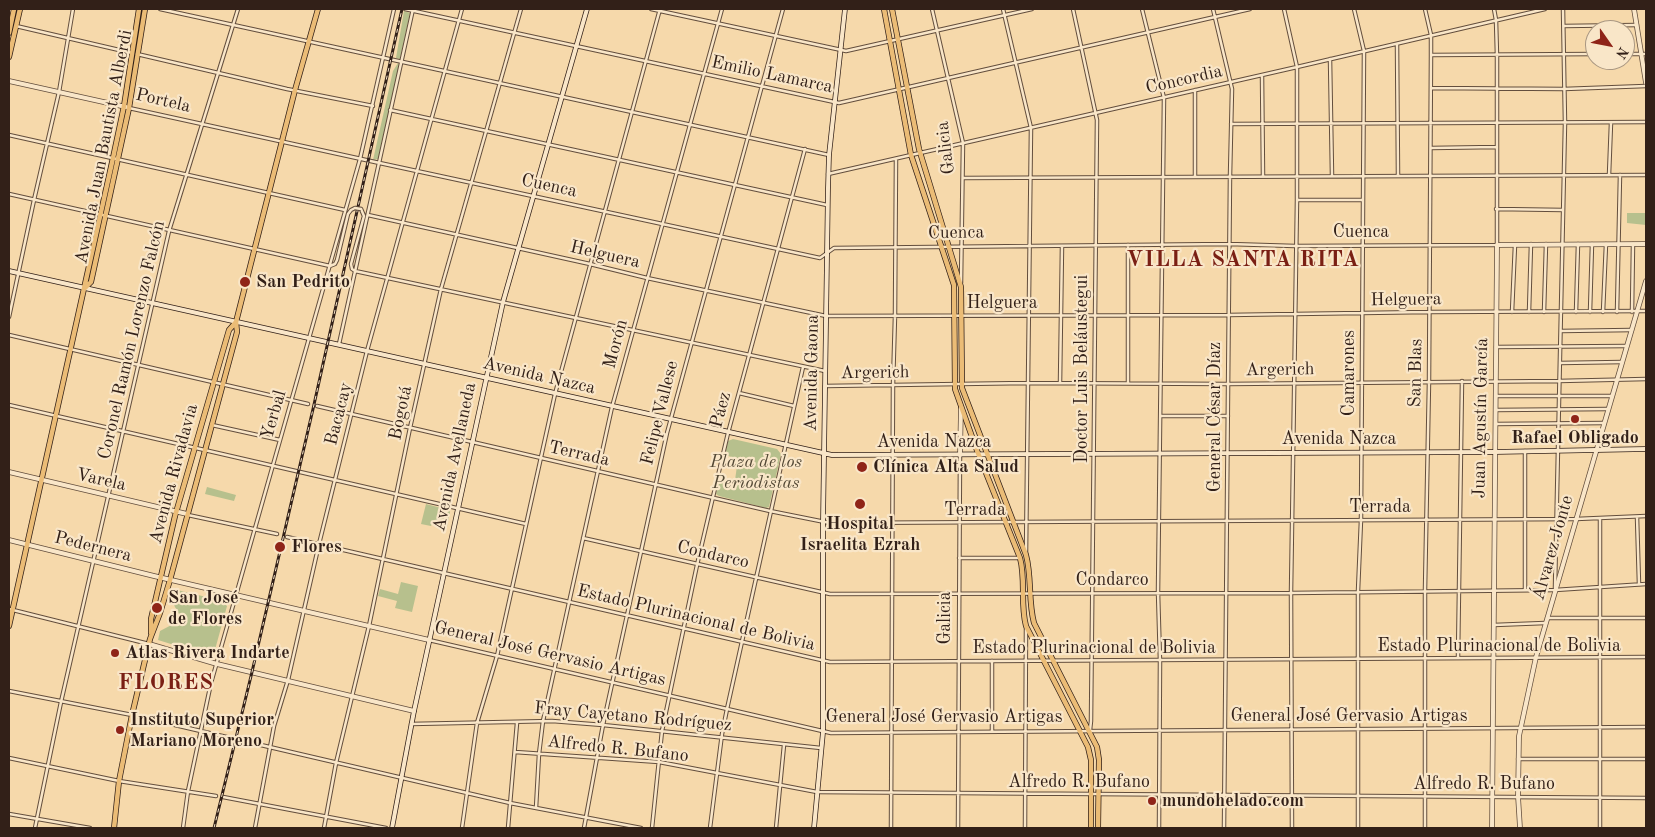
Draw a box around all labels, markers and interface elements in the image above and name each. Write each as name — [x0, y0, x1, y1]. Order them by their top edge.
north arrow — [1585, 20, 1635, 70]
street label: Avenida Juan Bautista Alberdi — [71, 28, 137, 266]
text: N — [1613, 44, 1631, 61]
street label: Emilio Lamarca — [709, 52, 835, 98]
street label: Concordia — [1144, 61, 1224, 99]
street label: Portela — [133, 84, 193, 118]
street label: Galicia — [932, 120, 960, 176]
street label: Cuenca — [519, 170, 579, 202]
street label: Coronel Ramón Lorenzo Falcón — [94, 218, 170, 462]
street label: Cuenca — [1333, 221, 1389, 243]
street label: Cuenca — [928, 222, 984, 244]
street label: Helguera — [568, 236, 642, 274]
district label: VILLA SANTA RITA — [1124, 247, 1362, 273]
place label: San Pedrito — [256, 271, 350, 293]
marker: San Pedrito — [238, 275, 252, 289]
street label: Doctor Luis Beláustegui — [1071, 275, 1093, 463]
street label: Helguera — [1370, 289, 1442, 311]
street label: Helguera — [966, 292, 1038, 314]
street label: Avenida Gaona — [800, 314, 824, 432]
street label: Morón — [599, 317, 633, 371]
street label: Camarones — [1338, 330, 1360, 416]
street label: San Blas — [1405, 338, 1427, 408]
street label: Juan Agustín García — [1469, 338, 1493, 498]
street label: General César Díaz — [1204, 342, 1226, 492]
street label: Avenida Nazca — [481, 353, 597, 399]
street label: Felipe Vallese — [637, 358, 683, 468]
street label: Argerich — [1245, 359, 1315, 381]
street label: Argerich — [840, 362, 910, 384]
street label: Bacacay — [321, 380, 357, 448]
street label: Avenida Avellaneda — [429, 380, 481, 534]
street label: Bogotá — [385, 384, 417, 442]
street label: Yerbal — [257, 388, 291, 442]
street label: Páez — [706, 390, 736, 430]
street label: Avenida Rivadavia — [145, 402, 203, 546]
marker: Rafael Obligado — [1569, 413, 1581, 425]
place label: Rafael Obligado — [1511, 427, 1639, 449]
street label: Avenida Nazca — [1282, 428, 1396, 450]
street label: Avenida Nazca — [877, 431, 991, 453]
street label: Terrada — [546, 437, 612, 471]
park label: Plaza de los Periodistas — [710, 451, 802, 494]
place label: Clínica Alta Salud — [873, 456, 1019, 478]
marker: Clínica Alta Salud — [855, 460, 869, 474]
street label: Varela — [74, 464, 128, 496]
street label: Álvarez Jonte — [1528, 493, 1578, 603]
street label: Terrada — [1349, 496, 1411, 518]
marker: Hospital Israelita Ezrah — [853, 497, 867, 511]
street label: Terrada — [944, 499, 1006, 521]
place label: Hospital Israelita Ezrah — [800, 513, 920, 556]
street label: Pedernera — [52, 527, 134, 567]
place label: Flores — [291, 536, 342, 558]
street label: Condarco — [675, 536, 751, 574]
marker: Flores — [273, 540, 287, 554]
street label: Condarco — [1075, 569, 1149, 591]
street label: Estado Plurinacional de Bolivia — [575, 580, 817, 656]
place label: San José de Flores — [168, 587, 242, 630]
street label: Galicia — [934, 591, 956, 645]
marker: San José de Flores — [150, 601, 164, 615]
street label: General José Gervasio Artigas — [432, 617, 668, 691]
street label: Estado Plurinacional de Bolivia — [1377, 635, 1621, 657]
street label: Estado Plurinacional de Bolivia — [972, 637, 1216, 659]
place label: Atlas Rivera Indarte — [125, 642, 290, 664]
marker: Atlas Rivera Indarte — [109, 647, 121, 659]
district label: FLORES — [117, 670, 215, 696]
street label: Fray Cayetano Rodríguez — [533, 698, 733, 736]
street label: General José Gervasio Artigas — [1230, 705, 1468, 727]
street label: General José Gervasio Artigas — [825, 706, 1063, 728]
place label: Instituto Superior Mariano Moreno — [130, 709, 274, 752]
marker: Instituto Superior Mariano Moreno — [114, 724, 126, 736]
street label: Alfredo R. Bufano — [546, 731, 690, 767]
street label: Alfredo R. Bufano — [1008, 771, 1150, 793]
street label: Alfredo R. Bufano — [1413, 773, 1555, 795]
place label: mundohelado.com — [1162, 790, 1304, 812]
marker: mundohelado.com — [1146, 795, 1158, 807]

